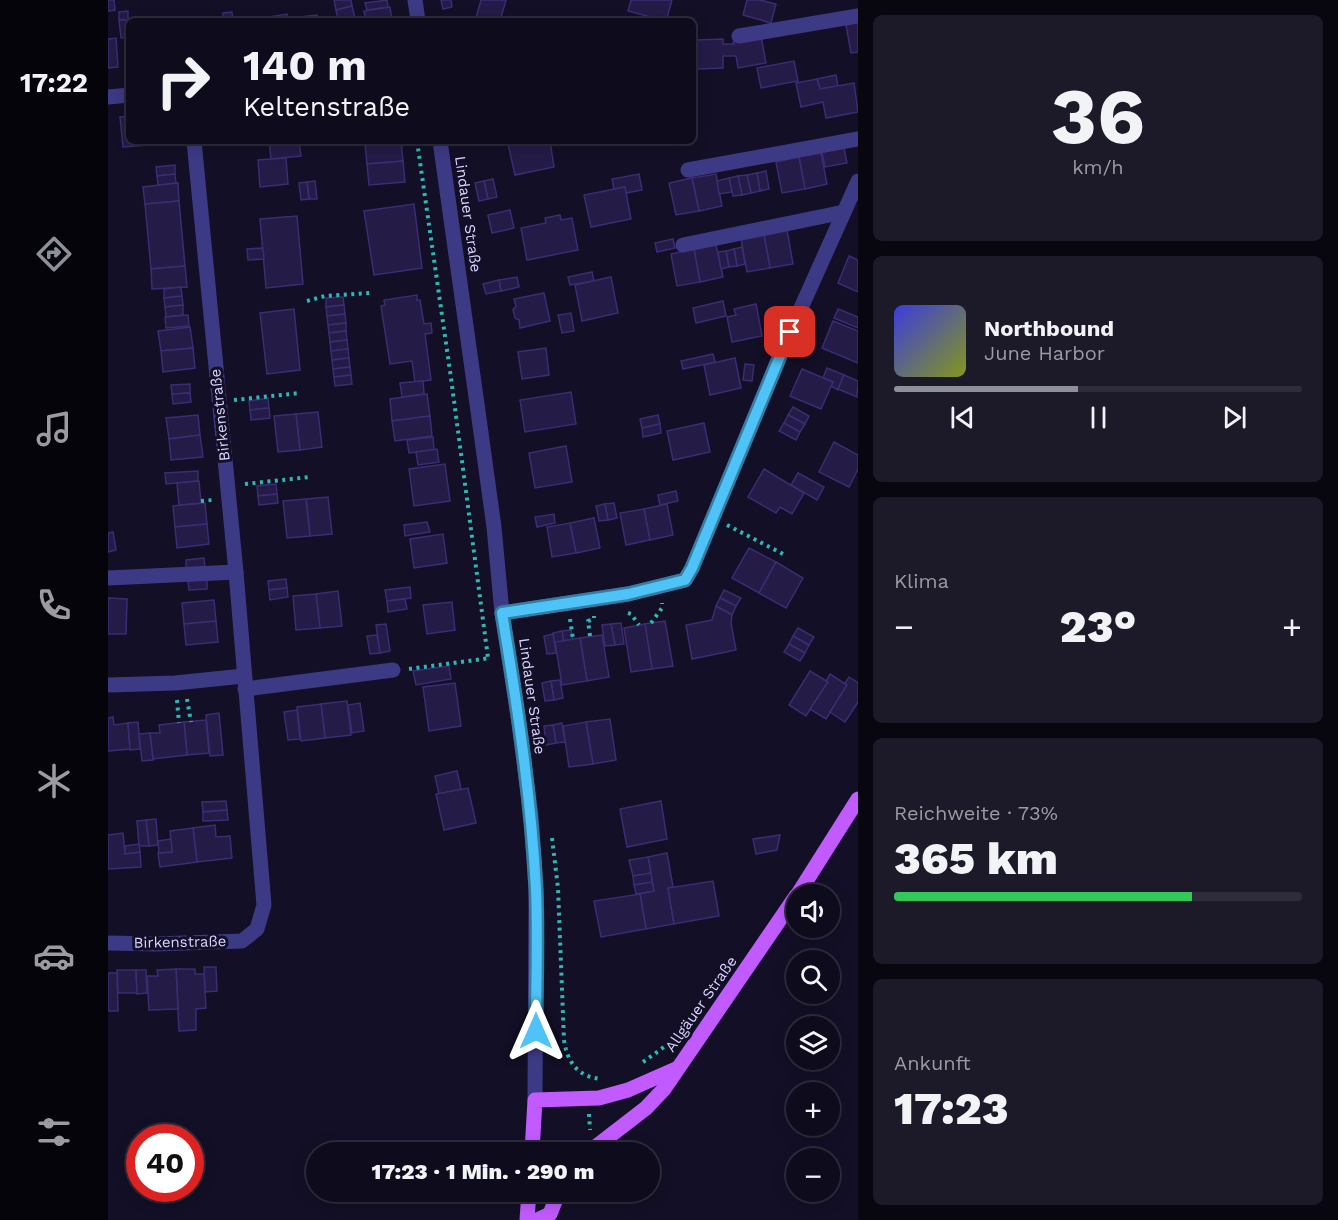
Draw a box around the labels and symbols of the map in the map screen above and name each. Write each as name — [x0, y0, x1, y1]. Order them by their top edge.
street label: Lindauer Straße — [451, 155, 485, 273]
pin — [764, 306, 815, 357]
street label: Birkenstraße — [206, 368, 234, 462]
street label: Lindauer Straße — [515, 637, 549, 755]
street label: Birkenstraße — [134, 932, 226, 952]
street label: Allgäuer Straße — [661, 953, 741, 1055]
position arrow — [504, 999, 568, 1063]
speed limit sign: 40 — [126, 1124, 204, 1202]

